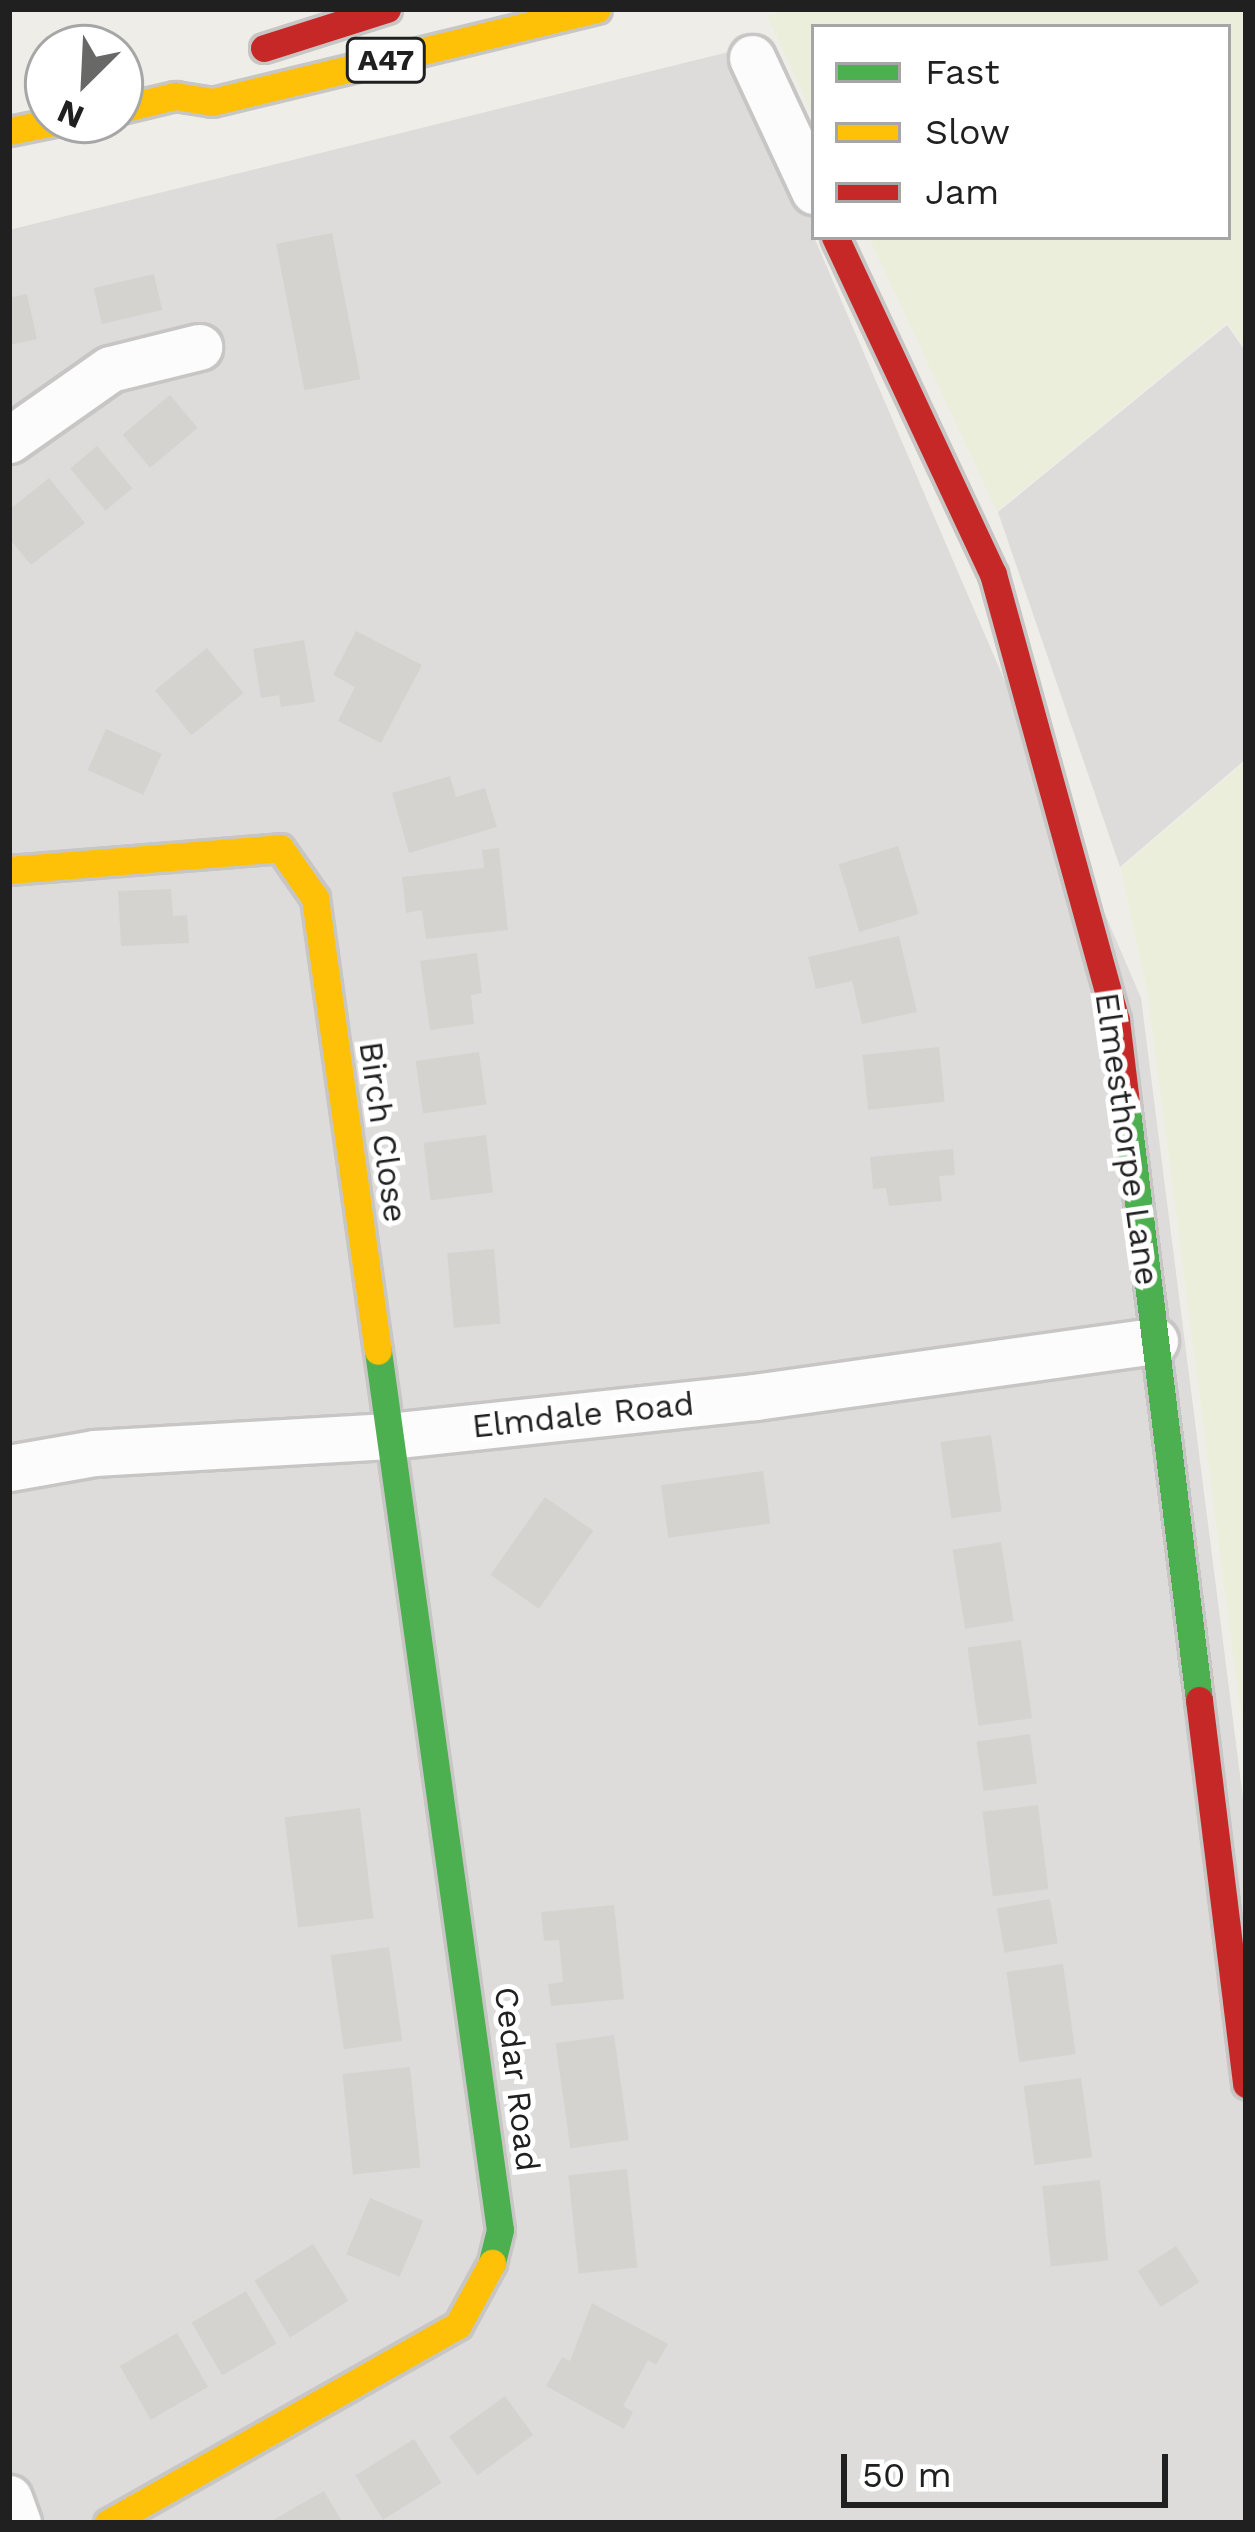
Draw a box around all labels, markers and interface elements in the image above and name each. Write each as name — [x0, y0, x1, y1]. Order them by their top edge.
north arrow — [24, 24, 144, 144]
legend — [811, 24, 1231, 240]
road number: A47 — [344, 36, 428, 84]
text: Fast — [925, 51, 1000, 93]
text: N — [51, 92, 89, 137]
text: Slow — [925, 111, 1010, 153]
text: Jam — [925, 171, 999, 213]
street label: Elmesthorpe Lane — [1087, 990, 1167, 1288]
street label: Birch Close — [351, 1039, 415, 1225]
street label: Elmdale Road — [470, 1384, 696, 1446]
street label: Cedar Road — [486, 1984, 548, 2174]
scale bar — [847, 2430, 1174, 2504]
text: 50 m — [862, 2454, 952, 2496]

